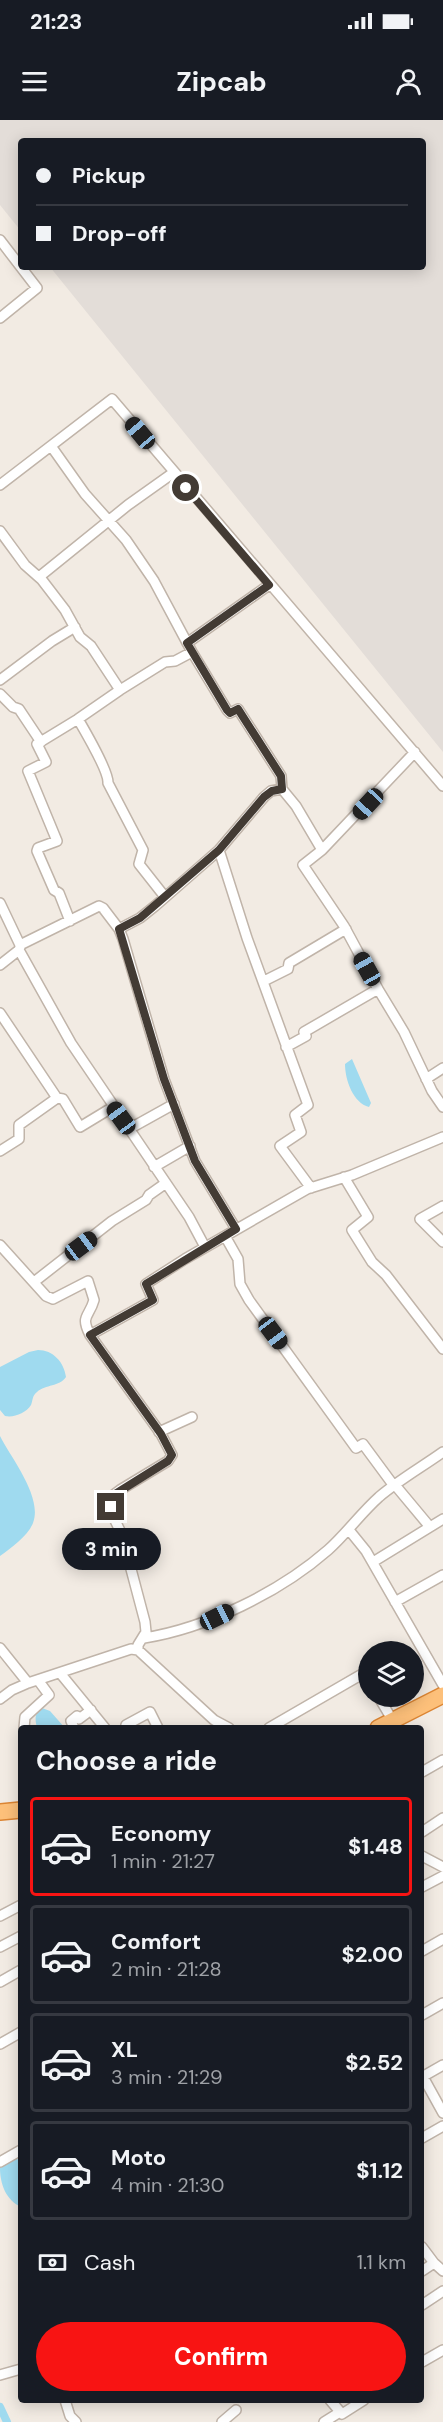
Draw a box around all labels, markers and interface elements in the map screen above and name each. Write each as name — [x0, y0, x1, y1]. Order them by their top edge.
text: 21:23 — [30, 7, 82, 36]
text: Zipcab — [176, 64, 267, 99]
icon: menu — [18, 65, 51, 98]
icon: person — [392, 65, 425, 98]
text: Pickup — [72, 161, 146, 190]
text: Drop-off — [72, 219, 167, 248]
car — [122, 413, 158, 453]
route start — [172, 474, 199, 501]
car — [349, 785, 387, 823]
car — [350, 949, 384, 989]
car — [103, 1098, 139, 1138]
car — [61, 1228, 101, 1264]
car — [255, 1313, 291, 1353]
route end — [97, 1493, 124, 1520]
callout: 3 min — [62, 1528, 160, 1570]
text: 3 min — [85, 1536, 138, 1562]
car — [197, 1601, 237, 1633]
map controls — [358, 1641, 424, 1707]
button: layers — [358, 1641, 424, 1707]
text: Choose a ride — [36, 1743, 217, 1778]
text: Economy — [111, 1819, 211, 1848]
icon: car — [39, 1820, 93, 1874]
text: $1.48 — [348, 1832, 403, 1861]
text: 1 min · 21:27 — [111, 1848, 215, 1874]
text: Comfort — [111, 1927, 201, 1956]
icon: car — [39, 1928, 93, 1982]
text: $2.00 — [341, 1940, 403, 1969]
text: 2 min · 21:28 — [111, 1956, 222, 1982]
text: XL — [111, 2035, 138, 2064]
icon: car — [39, 2036, 93, 2090]
text: $2.52 — [345, 2048, 403, 2077]
text: 3 min · 21:29 — [111, 2064, 223, 2090]
text: Moto — [111, 2143, 166, 2172]
icon: car — [39, 2144, 93, 2198]
text: $1.12 — [356, 2156, 403, 2185]
text: 4 min · 21:30 — [111, 2172, 224, 2198]
icon: cash — [36, 2246, 69, 2279]
text: Cash — [84, 2248, 135, 2277]
text: 1.1 km — [357, 2249, 406, 2275]
button: Confirm — [36, 2322, 406, 2391]

